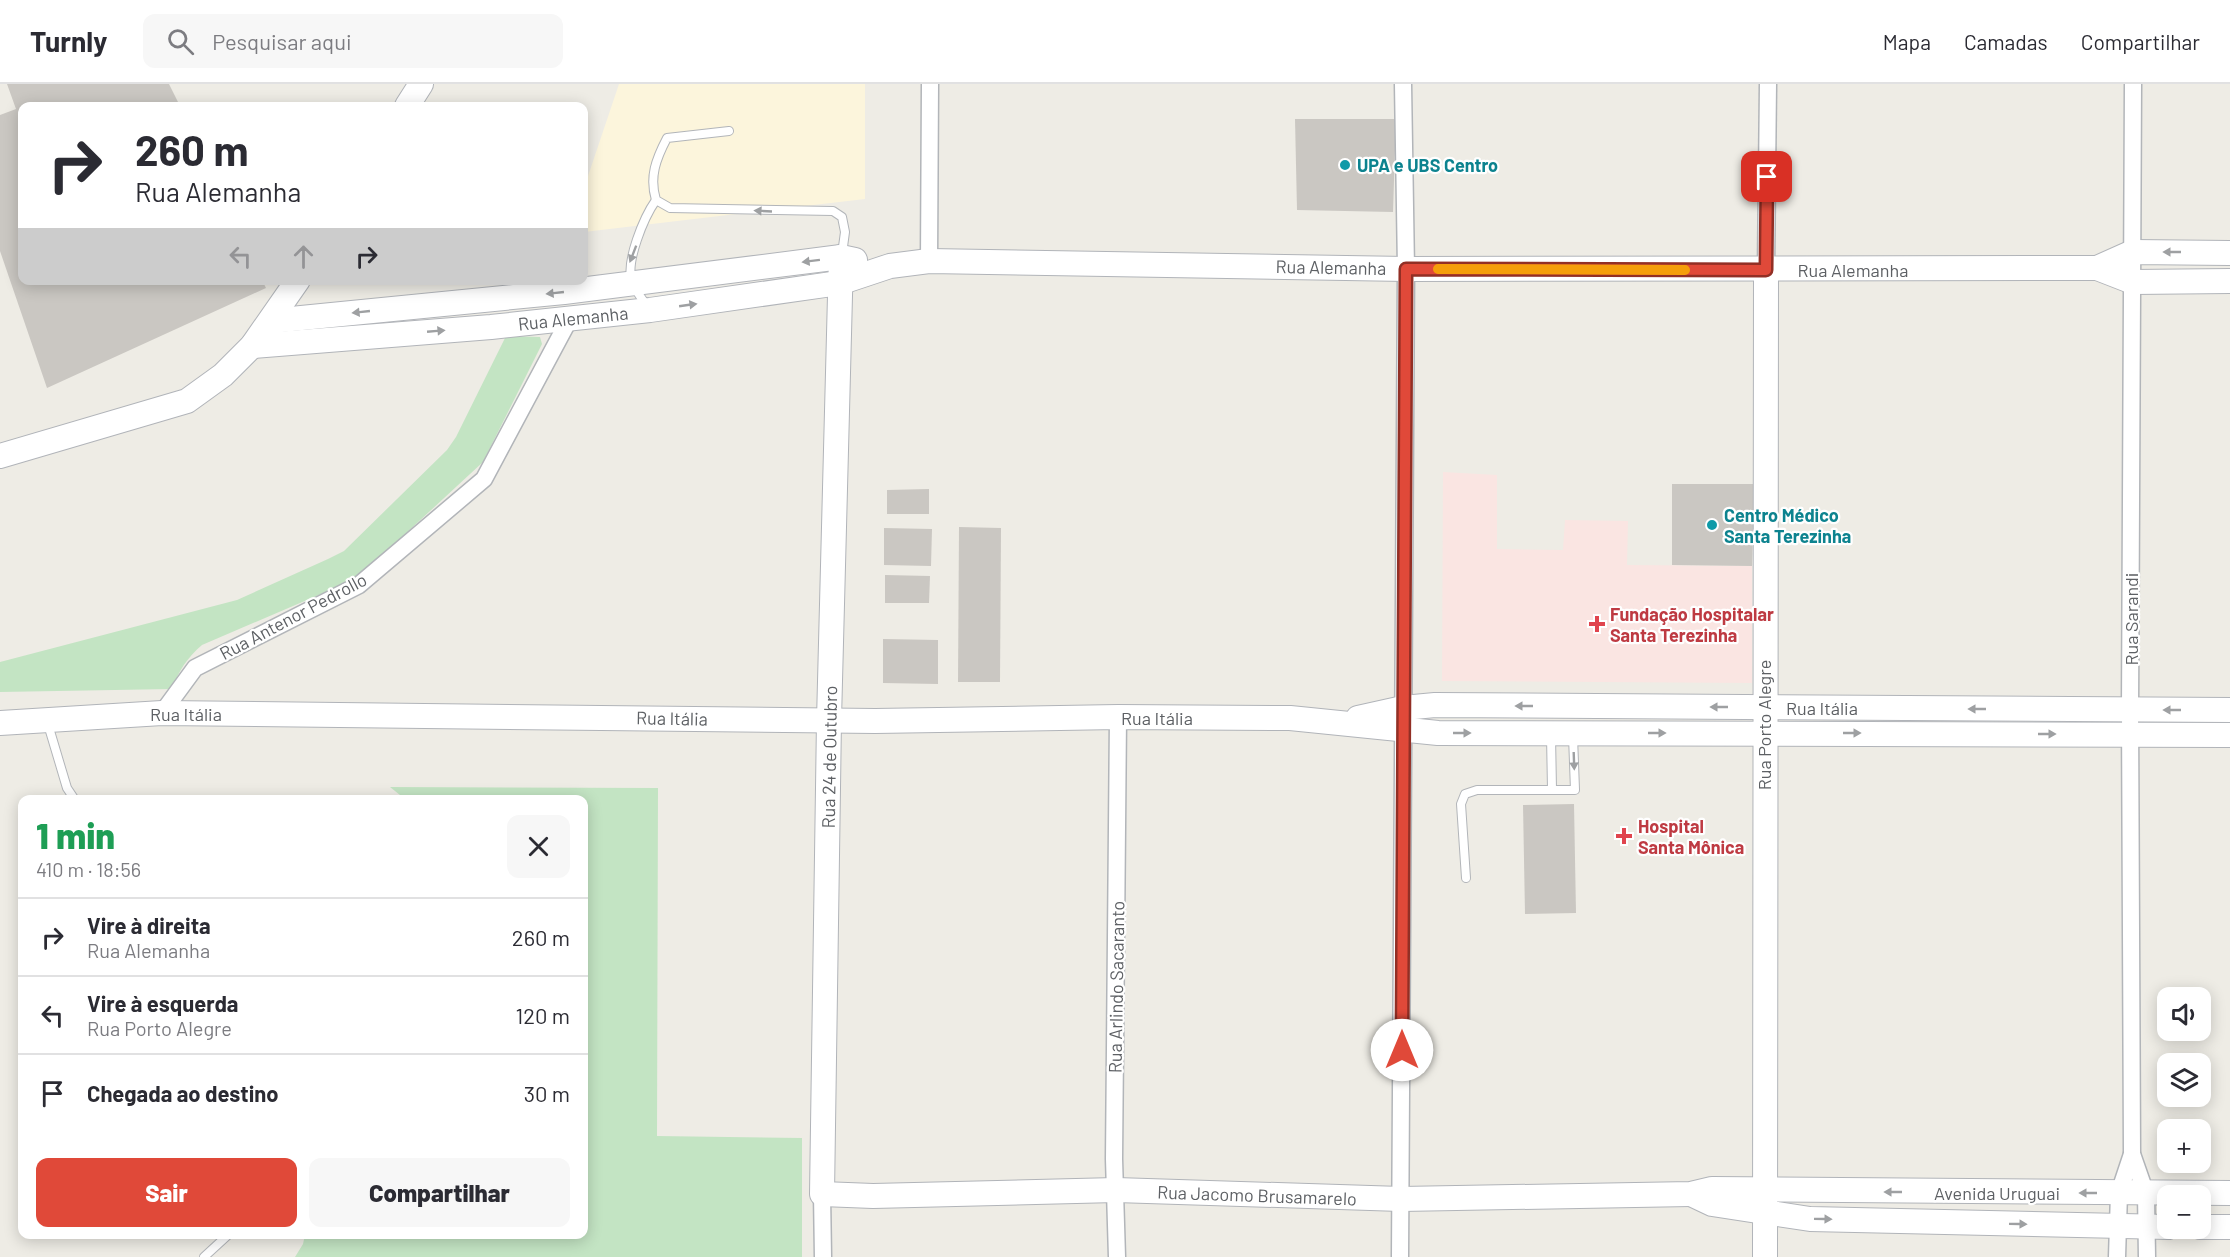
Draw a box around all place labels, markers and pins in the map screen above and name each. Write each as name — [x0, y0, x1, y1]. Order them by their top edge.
pin — [1741, 151, 1792, 202]
place label: UPA e UBS Centro — [1357, 154, 1498, 176]
marker: UPA e UBS Centro — [1338, 158, 1352, 172]
place label: Centro Médico Santa Terezinha — [1724, 504, 1851, 547]
marker: Centro Médico Santa Terezinha — [1705, 518, 1719, 532]
place label: Fundação Hospitalar Santa Terezinha — [1610, 603, 1774, 646]
marker: Fundação Hospitalar Santa Terezinha — [1588, 615, 1606, 633]
place label: Hospital Santa Mônica — [1638, 815, 1744, 858]
marker: Hospital Santa Mônica — [1615, 827, 1633, 845]

